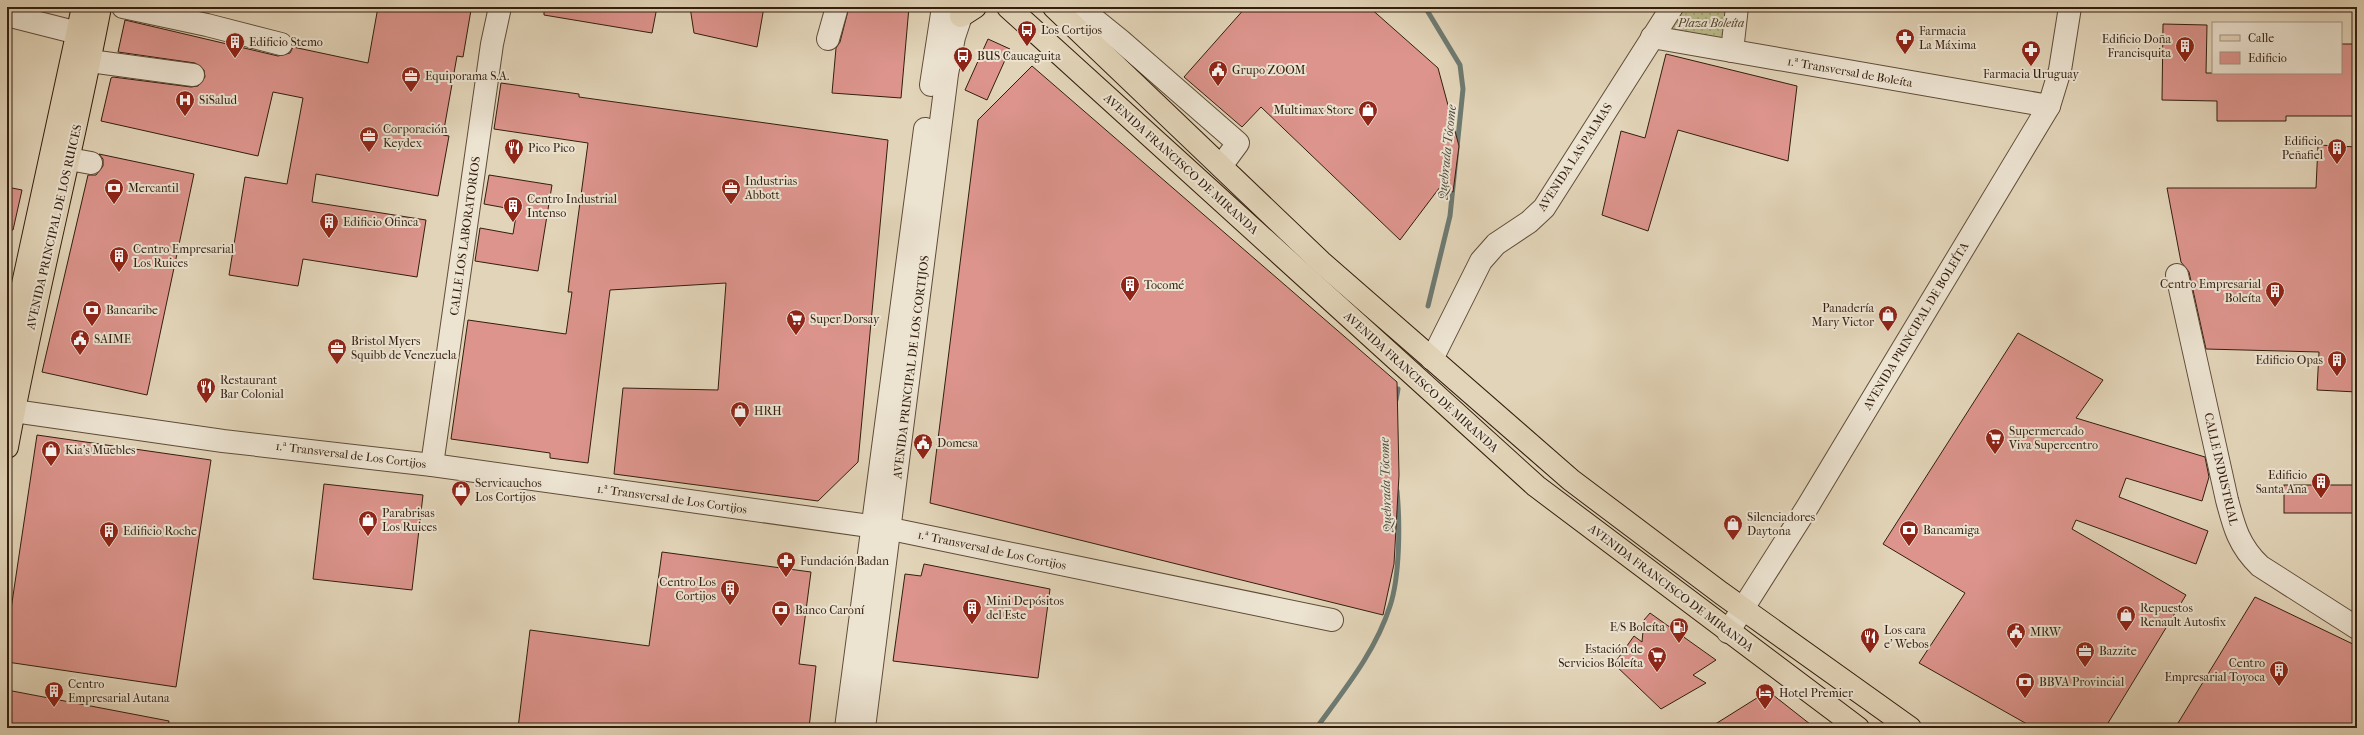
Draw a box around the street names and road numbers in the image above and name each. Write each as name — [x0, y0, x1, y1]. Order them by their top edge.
street label: 1.ª Transversal de Boleíta — [1786, 54, 1914, 90]
street label: AVENIDA FRANCISCO DE MIRANDA — [1100, 90, 1261, 237]
street label: AVENIDA LAS PALMAS — [1534, 100, 1615, 214]
street label: AVENIDA PRINCIPAL DE LOS RUICES — [23, 123, 84, 332]
street label: CALLE LOS LABORATORIOS — [447, 155, 483, 317]
street label: AVENIDA PRINCIPAL DE BOLEÍTA — [1859, 239, 1972, 413]
street label: AVENIDA PRINCIPAL DE LOS CORTIJOS — [890, 255, 932, 480]
street label: AVENIDA FRANCISCO DE MIRANDA — [1340, 308, 1501, 455]
street label: CALLE INDUSTRIAL — [2201, 411, 2241, 527]
street label: 1.ª Transversal de Los Cortijos — [275, 439, 428, 471]
street label: 1.ª Transversal de Los Cortijos — [596, 482, 749, 517]
street label: AVENIDA FRANCISCO DE MIRANDA — [1585, 521, 1756, 655]
street label: 1.ª Transversal de Los Cortijos — [916, 527, 1068, 573]

